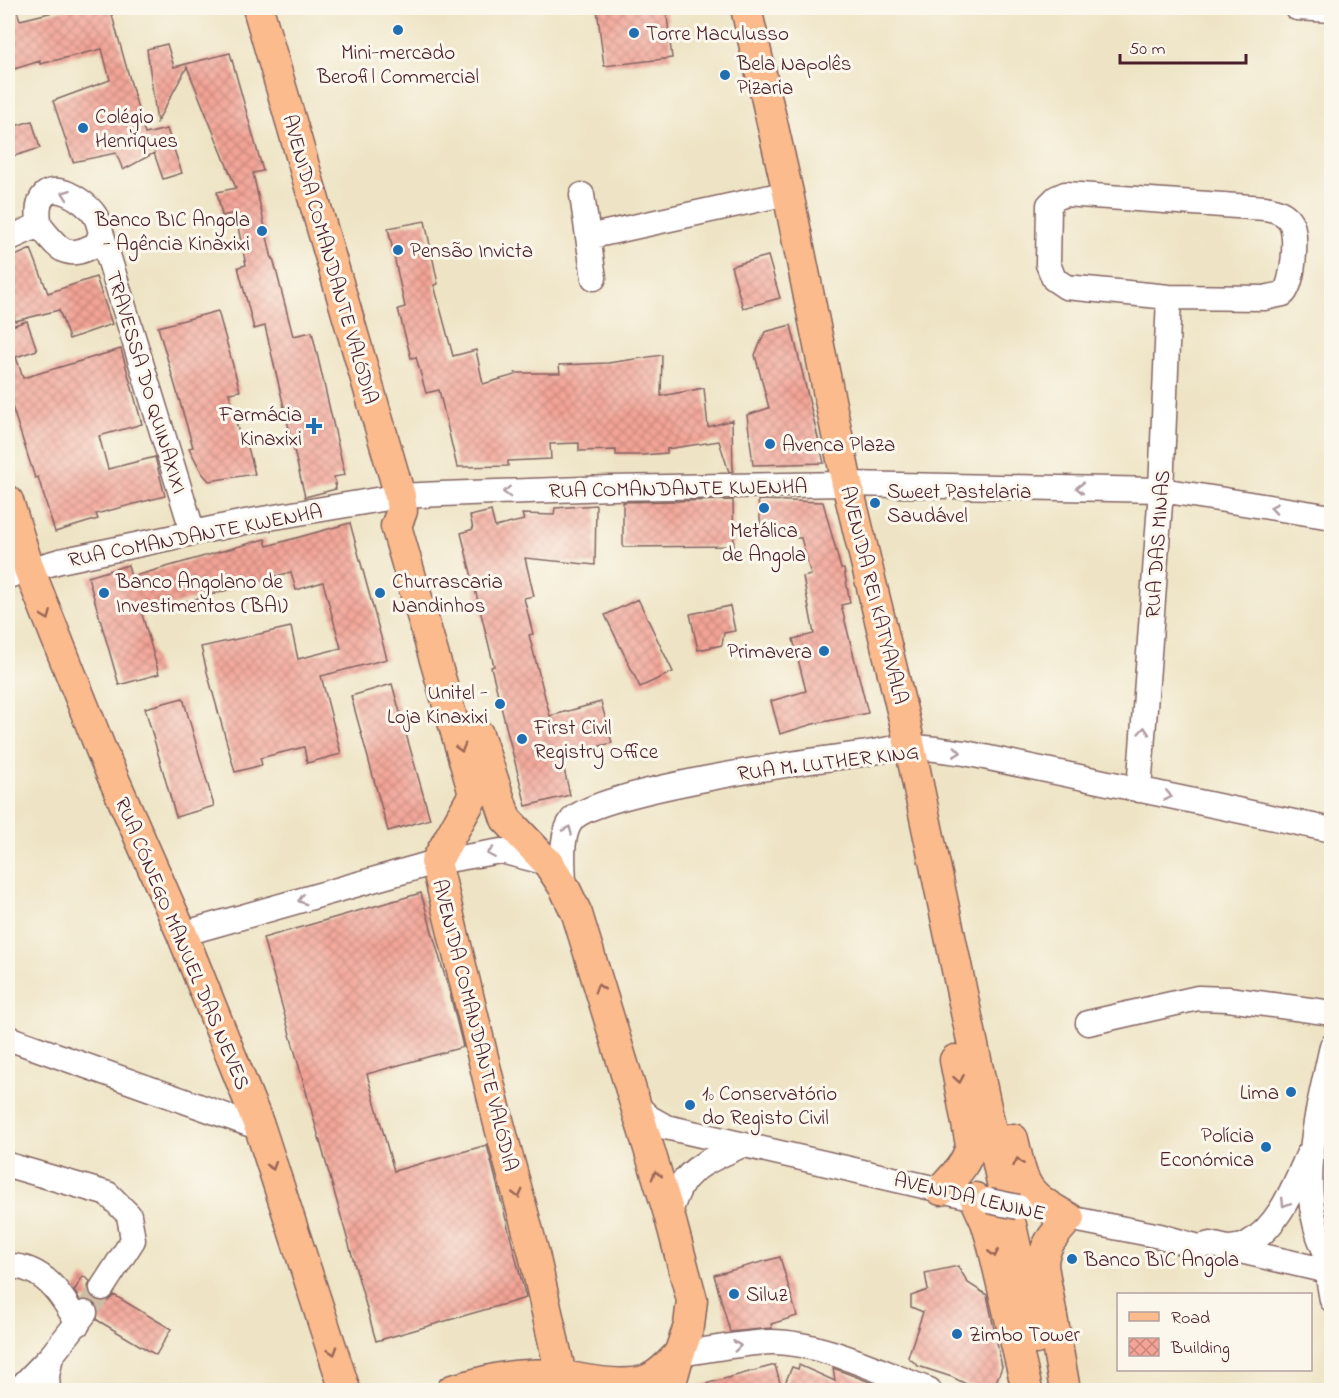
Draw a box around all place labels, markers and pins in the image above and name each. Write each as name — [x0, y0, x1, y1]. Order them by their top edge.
place label: Torre Maculusso — [646, 20, 789, 50]
marker: Mini-mercado Berofil Commercial — [391, 23, 405, 37]
marker: Torre Maculusso — [627, 26, 641, 40]
place label: Mini-mercado Berofil Commercial — [316, 39, 479, 93]
place label: Bela Napolês Pizaria — [736, 50, 852, 104]
marker: Bela Napolês Pizaria — [718, 68, 732, 82]
place label: Colégio Henriques — [95, 103, 178, 157]
marker: Colégio Henriques — [76, 121, 90, 135]
place label: Banco BIC Angola - Agência Kinaxixi — [94, 206, 250, 262]
marker: Banco BIC Angola - Agência Kinaxixi — [255, 224, 269, 238]
place label: Pensão Invicta — [410, 237, 533, 267]
marker: Pensão Invicta — [391, 243, 405, 257]
place label: Farmácia Kinaxixi — [218, 401, 302, 455]
marker: Farmácia Kinaxixi — [307, 419, 321, 433]
place label: Avenca Plaza — [782, 431, 895, 461]
marker: Avenca Plaza — [763, 437, 777, 451]
place label: Sweet Pastelaria Saudável — [887, 478, 1031, 532]
marker: Sweet Pastelaria Saudável — [868, 496, 882, 510]
marker: Metálica de Angola — [757, 501, 771, 515]
place label: Metálica de Angola — [722, 517, 806, 573]
place label: Banco Angolano de Investimentos (BAI) — [115, 568, 288, 622]
place label: Churrascaria Nandinhos — [392, 568, 503, 622]
marker: Banco Angolano de Investimentos (BAI) — [97, 586, 111, 600]
marker: Churrascaria Nandinhos — [373, 586, 387, 600]
place label: Primavera — [727, 638, 812, 668]
marker: Primavera — [817, 644, 831, 658]
place label: Unitel - Loja Kinaxixi — [387, 679, 488, 733]
marker: Unitel - Loja Kinaxixi — [493, 697, 507, 711]
place label: First Civil Registry Office — [533, 714, 659, 770]
marker: First Civil Registry Office — [515, 732, 529, 746]
place label: Lima — [1240, 1079, 1279, 1109]
place label: 1º Conservatório do Registo Civil — [702, 1080, 837, 1136]
marker: Lima — [1284, 1085, 1298, 1099]
marker: 1º Conservatório do Registo Civil — [683, 1098, 697, 1112]
place label: Polícia Económica — [1159, 1122, 1254, 1176]
marker: Polícia Económica — [1259, 1140, 1273, 1154]
place label: Banco BIC Angola — [1083, 1246, 1239, 1278]
marker: Banco BIC Angola — [1065, 1252, 1079, 1266]
place label: Siluz — [746, 1281, 788, 1311]
marker: Siluz — [727, 1287, 741, 1301]
place label: Zimbo Tower — [969, 1321, 1081, 1351]
marker: Zimbo Tower — [950, 1327, 964, 1341]

